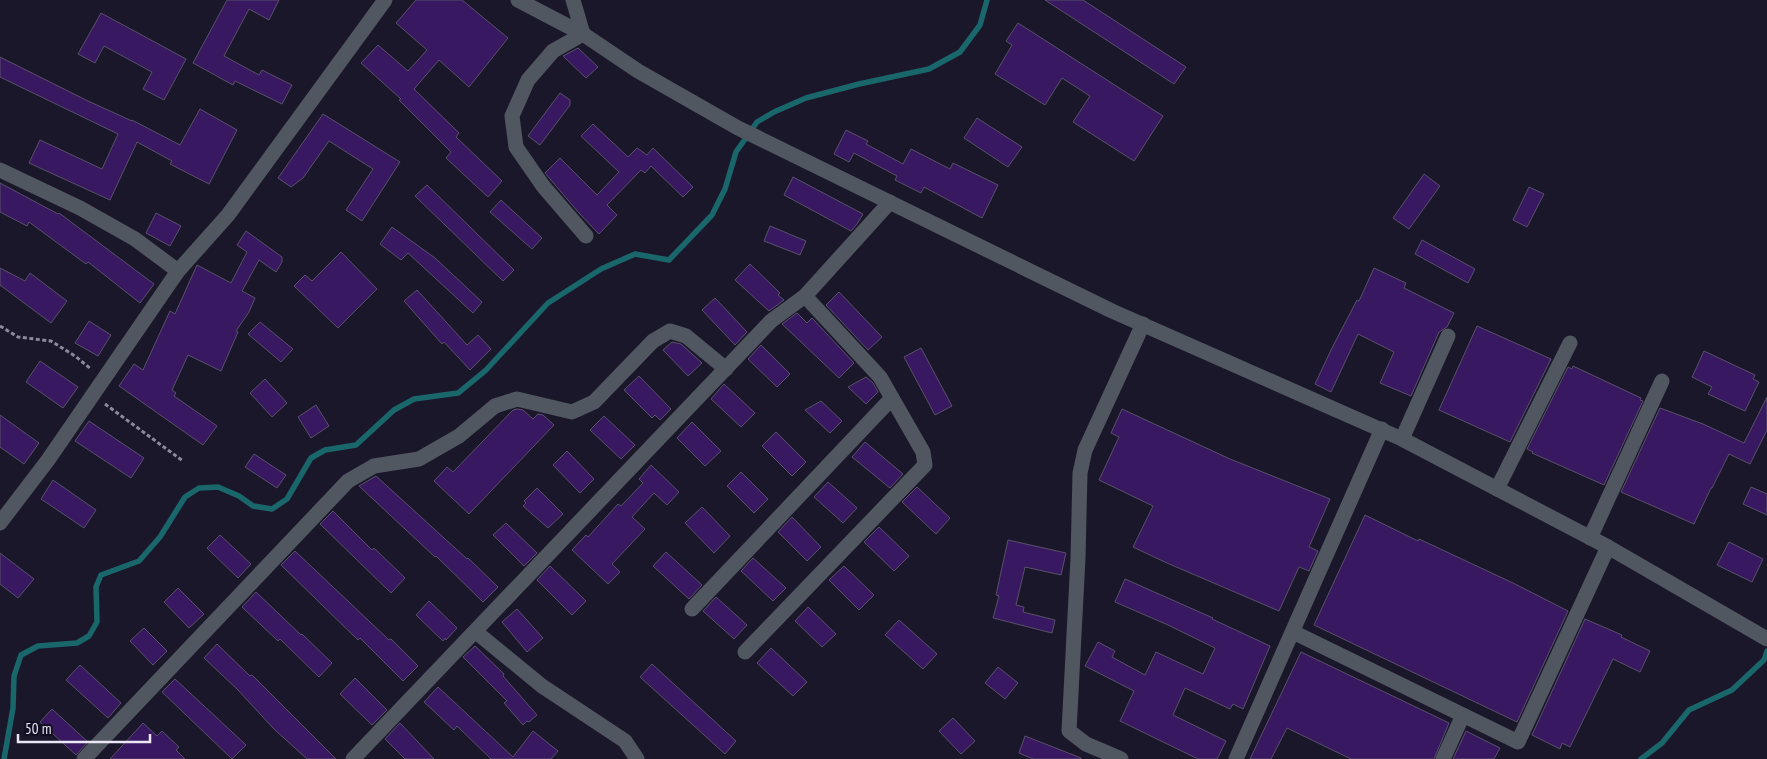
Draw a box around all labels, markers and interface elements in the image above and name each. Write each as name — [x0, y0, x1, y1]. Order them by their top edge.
scale bar — [18, 712, 150, 744]
text: 50 m — [25, 719, 51, 738]

